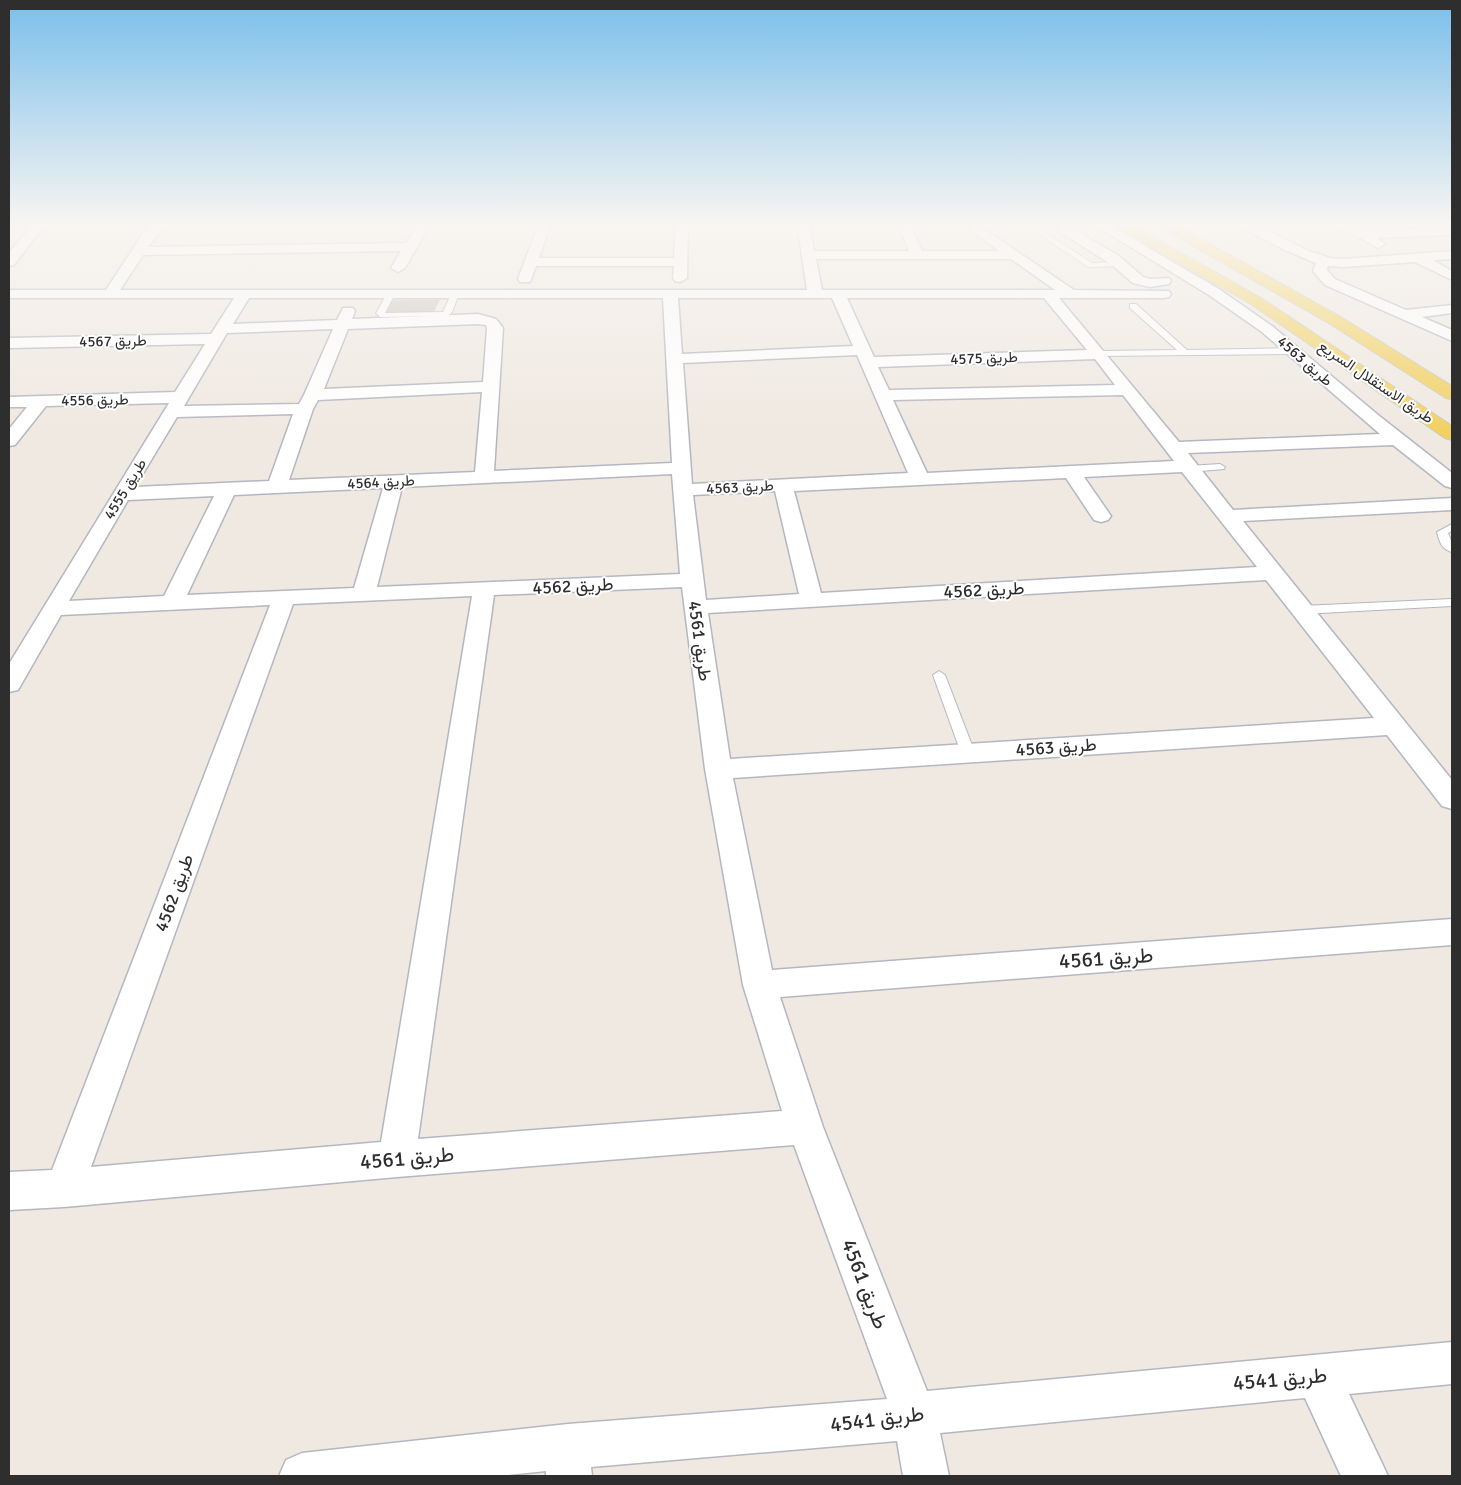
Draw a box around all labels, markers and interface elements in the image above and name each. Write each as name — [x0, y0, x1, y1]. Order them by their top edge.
street label: طريق 4567 — [79, 331, 147, 352]
street label: طريق 4563 — [1273, 332, 1337, 391]
street label: طريق الاستقلال السريع — [1314, 337, 1437, 429]
street label: طريق 4575 — [950, 348, 1018, 369]
street label: طريق 4556 — [61, 390, 129, 411]
street label: طريق 4555 — [100, 455, 151, 523]
street label: طريق 4564 — [347, 471, 415, 494]
street label: طريق 4563 — [706, 476, 774, 499]
street label: طريق 4562 — [532, 573, 614, 599]
street label: طريق 4562 — [943, 577, 1025, 603]
street label: طريق 4561 — [683, 599, 717, 683]
street label: طريق 4563 — [1015, 733, 1097, 761]
street label: طريق 4562 — [150, 851, 198, 935]
street label: طريق 4561 — [1058, 942, 1154, 974]
street label: طريق 4561 — [359, 1141, 455, 1175]
street label: طريق 4561 — [836, 1235, 894, 1333]
street label: طريق 4541 — [1232, 1362, 1328, 1396]
street label: طريق 4541 — [829, 1400, 925, 1438]

